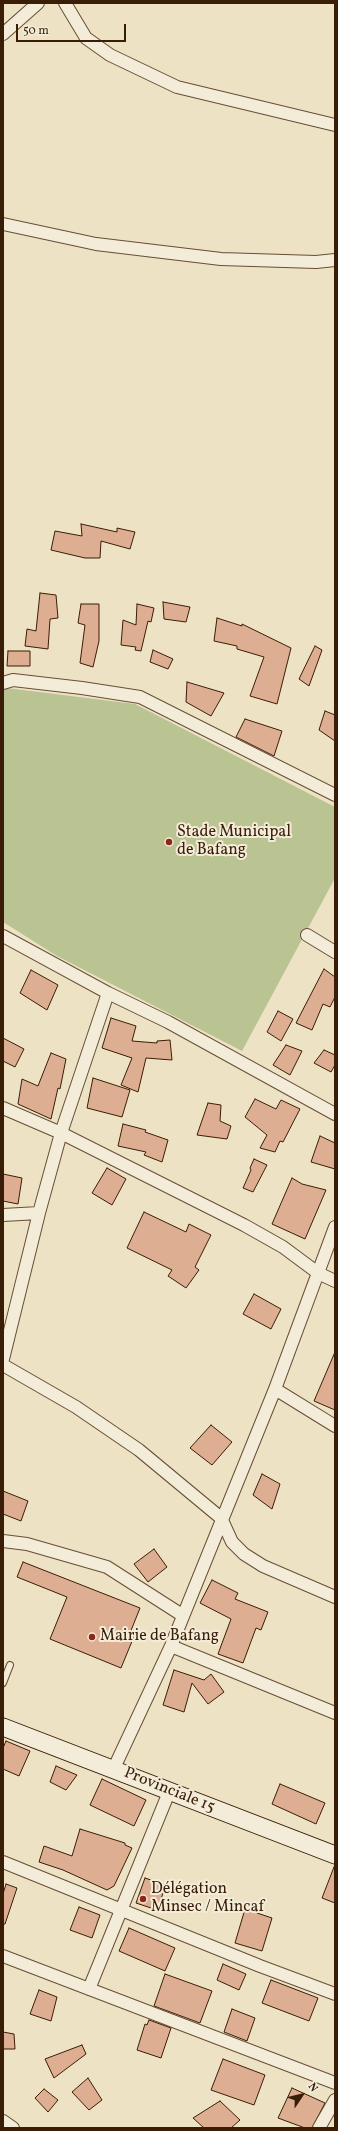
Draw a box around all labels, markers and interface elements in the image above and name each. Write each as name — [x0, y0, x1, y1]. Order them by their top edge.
scale bar — [18, 16, 128, 42]
text: 50 m — [23, 23, 49, 39]
place label: Stade Municipal de Bafang — [177, 823, 291, 861]
marker: Stade Municipal de Bafang — [164, 837, 174, 847]
place label: Mairie de Bafang — [100, 1627, 219, 1647]
marker: Mairie de Bafang — [87, 1632, 97, 1642]
street label: Provinciale 15 — [121, 1764, 217, 1818]
place label: Délégation Minsec / Mincaf — [151, 1880, 264, 1918]
marker: Délégation Minsec / Mincaf — [138, 1894, 148, 1904]
north arrow — [282, 2075, 322, 2115]
text: N — [304, 2080, 321, 2095]

